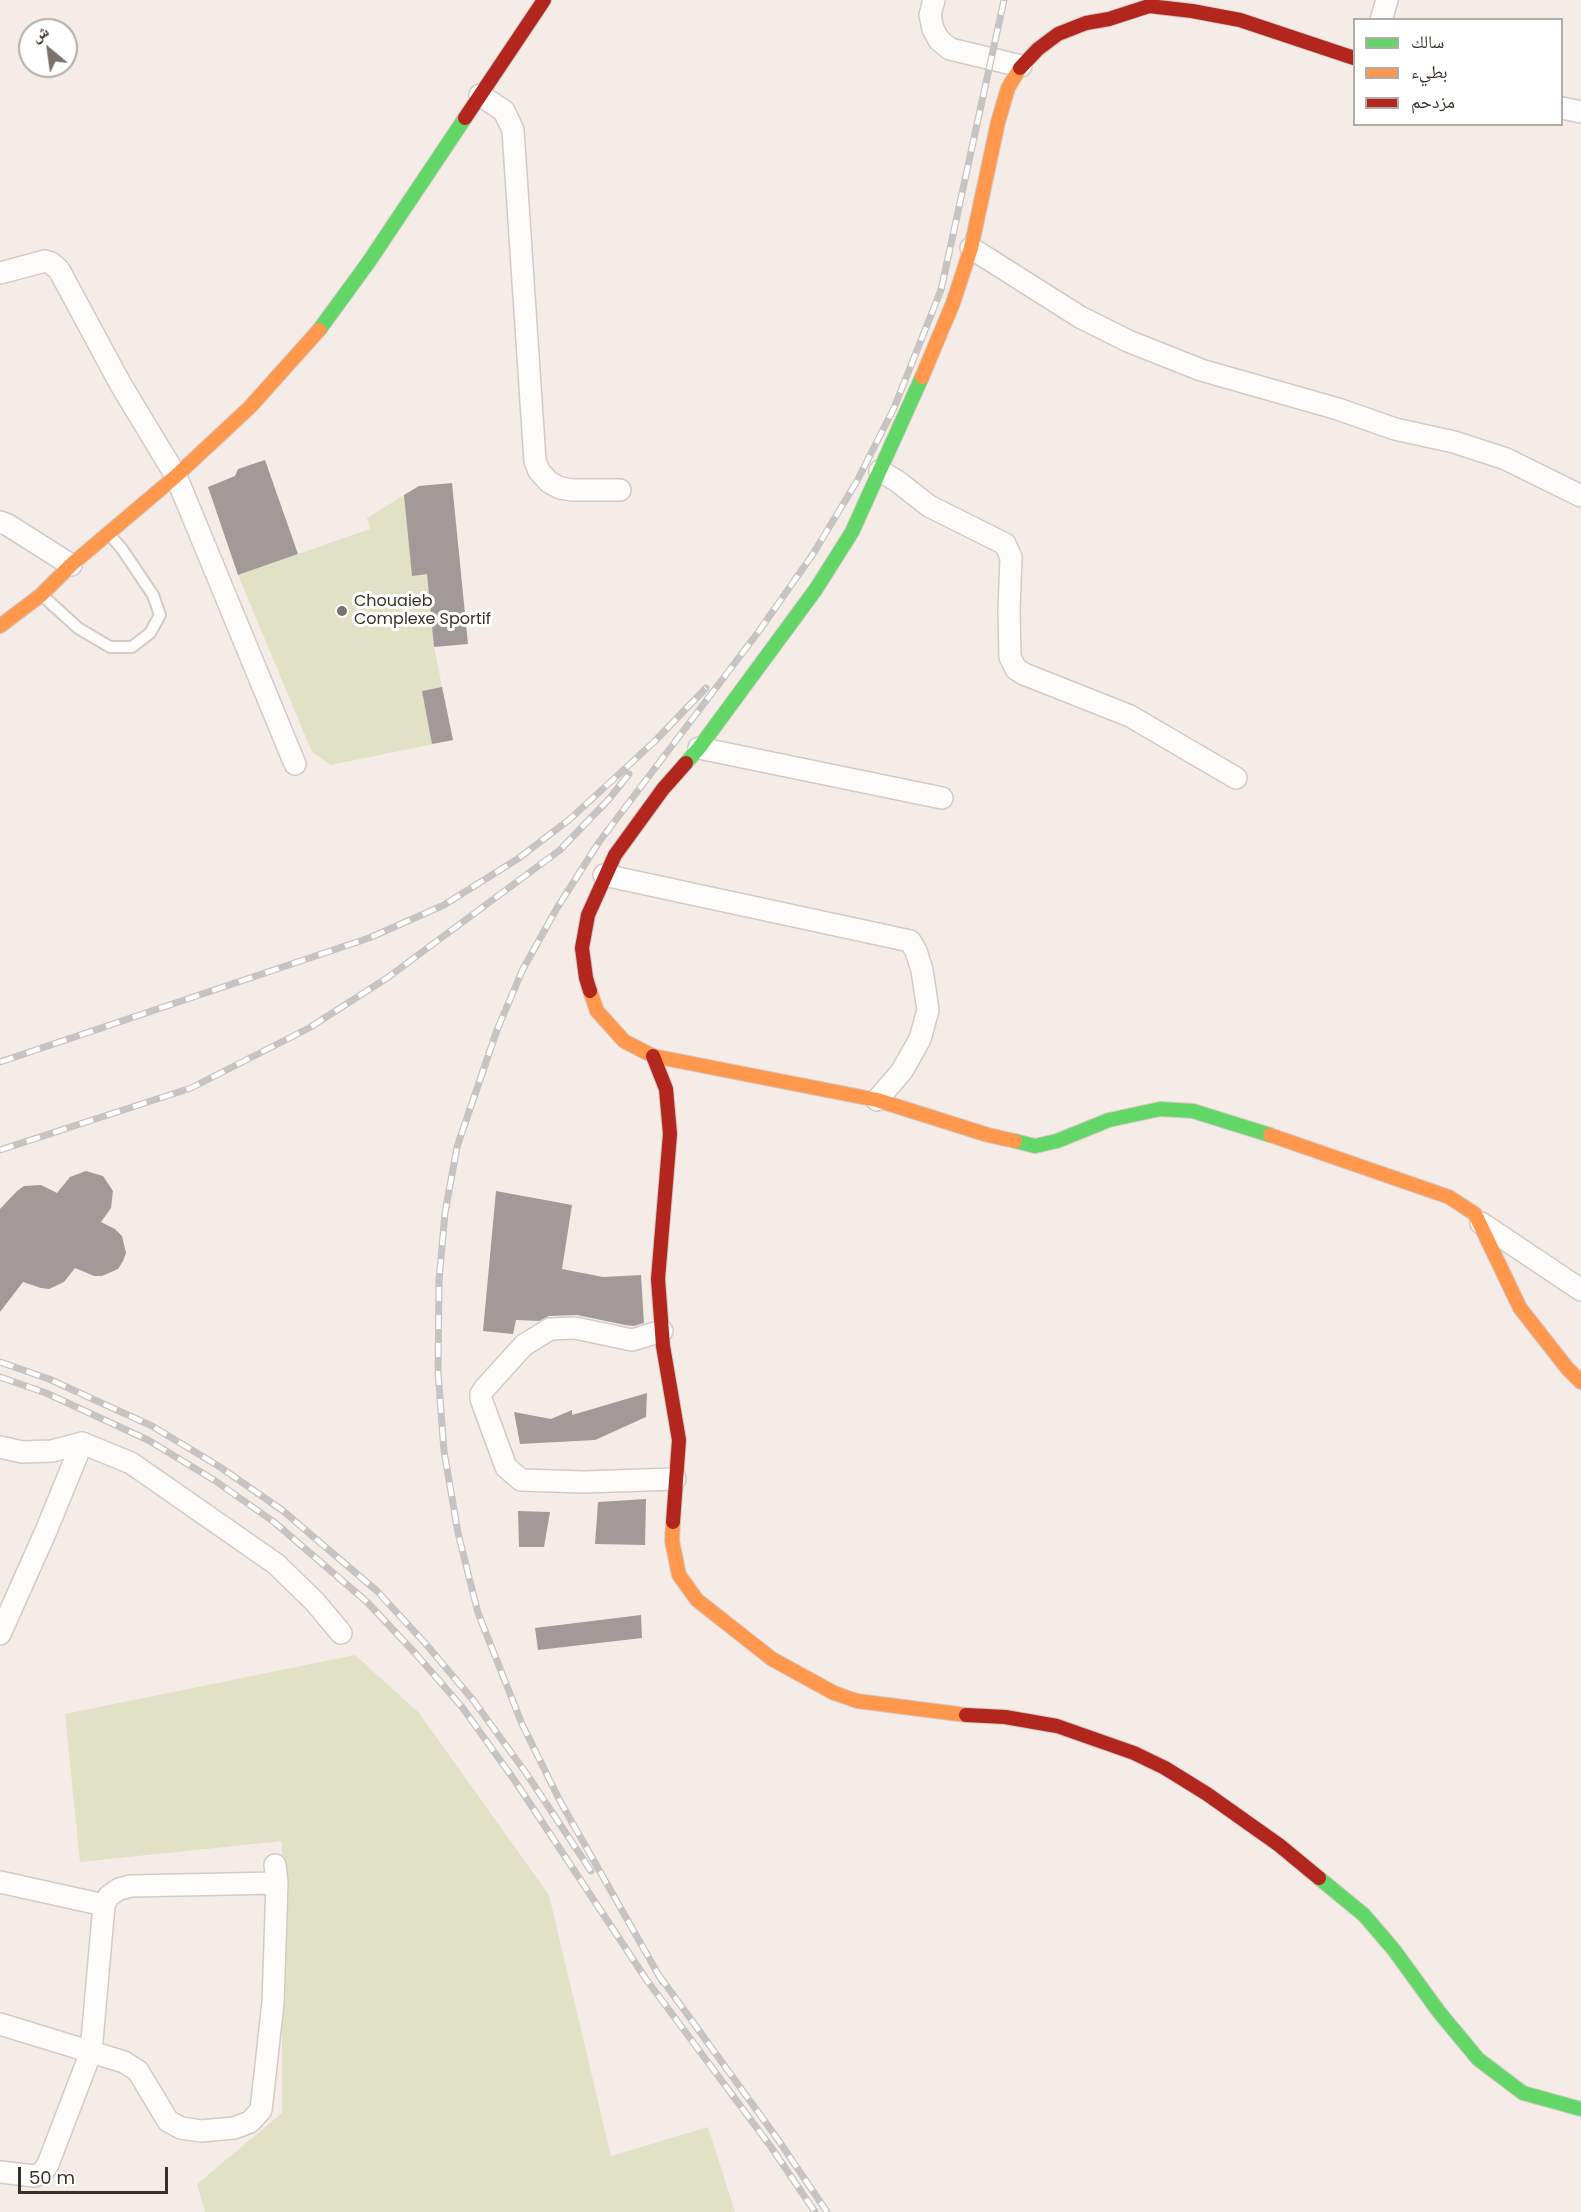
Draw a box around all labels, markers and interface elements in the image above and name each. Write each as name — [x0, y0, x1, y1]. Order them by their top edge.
north arrow — [18, 18, 78, 78]
legend — [1353, 18, 1563, 126]
text: ش — [27, 19, 53, 48]
text: سالك — [1411, 29, 1444, 54]
text: بطيء — [1411, 59, 1448, 84]
text: مزدحم — [1411, 89, 1455, 114]
place label: Chouaieb Complexe Sportif — [354, 592, 491, 630]
marker: Chouaieb Complexe Sportif — [335, 604, 349, 618]
scale bar — [21, 2155, 171, 2193]
text: 50 m — [29, 2165, 75, 2190]

